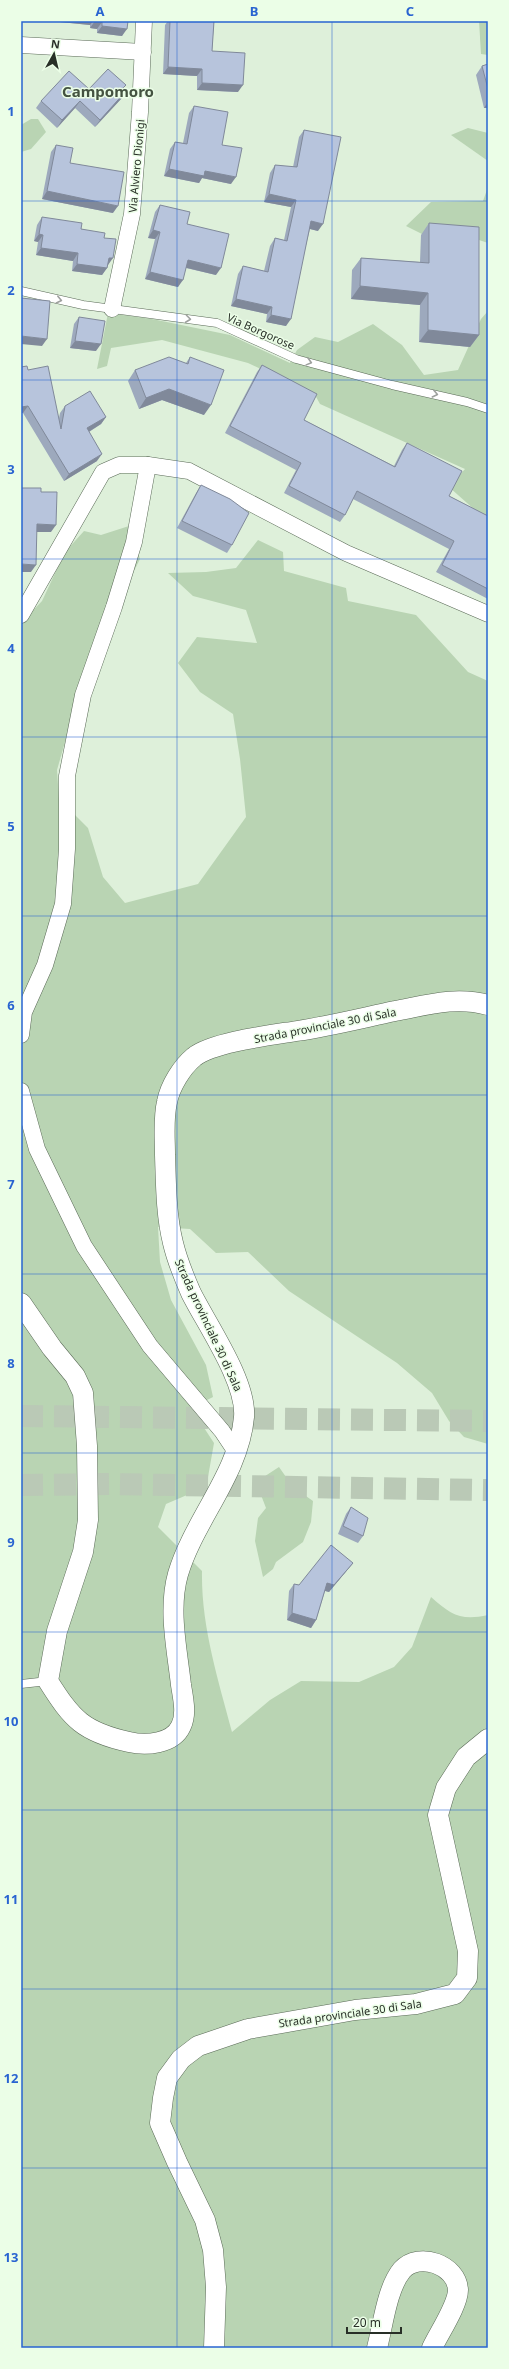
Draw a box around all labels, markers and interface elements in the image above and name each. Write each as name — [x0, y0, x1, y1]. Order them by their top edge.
text: A — [96, 2, 105, 20]
text: B — [250, 2, 258, 20]
text: C — [406, 2, 414, 20]
north arrow — [34, 34, 74, 74]
text: N — [50, 36, 61, 52]
district label: Campomoro — [62, 81, 154, 101]
text: 1 — [7, 102, 15, 120]
street label: Via Alviero Dionigi — [124, 119, 148, 213]
text: 2 — [7, 281, 15, 299]
one-way arrow — [56, 295, 62, 303]
street label: Via Borgorose — [225, 309, 297, 353]
one-way arrow — [184, 314, 191, 323]
one-way arrow — [305, 357, 312, 366]
one-way arrow — [432, 390, 438, 398]
text: 3 — [7, 460, 15, 478]
text: 4 — [7, 639, 15, 657]
text: 5 — [7, 817, 15, 835]
text: 6 — [7, 996, 15, 1014]
street label: Strada provinciale 30 di Sala — [253, 1004, 397, 1046]
text: 7 — [7, 1175, 15, 1193]
street label: Strada provinciale 30 di Sala — [172, 1256, 246, 1394]
text: 8 — [7, 1354, 15, 1372]
text: 9 — [7, 1533, 15, 1551]
text: 10 — [4, 1712, 18, 1730]
text: 11 — [4, 1890, 18, 1908]
street label: Strada provinciale 30 di Sala — [277, 1996, 423, 2030]
text: 12 — [4, 2069, 18, 2087]
text: 13 — [4, 2248, 18, 2266]
scale bar — [347, 2309, 401, 2335]
text: 20 m — [353, 2314, 381, 2331]

